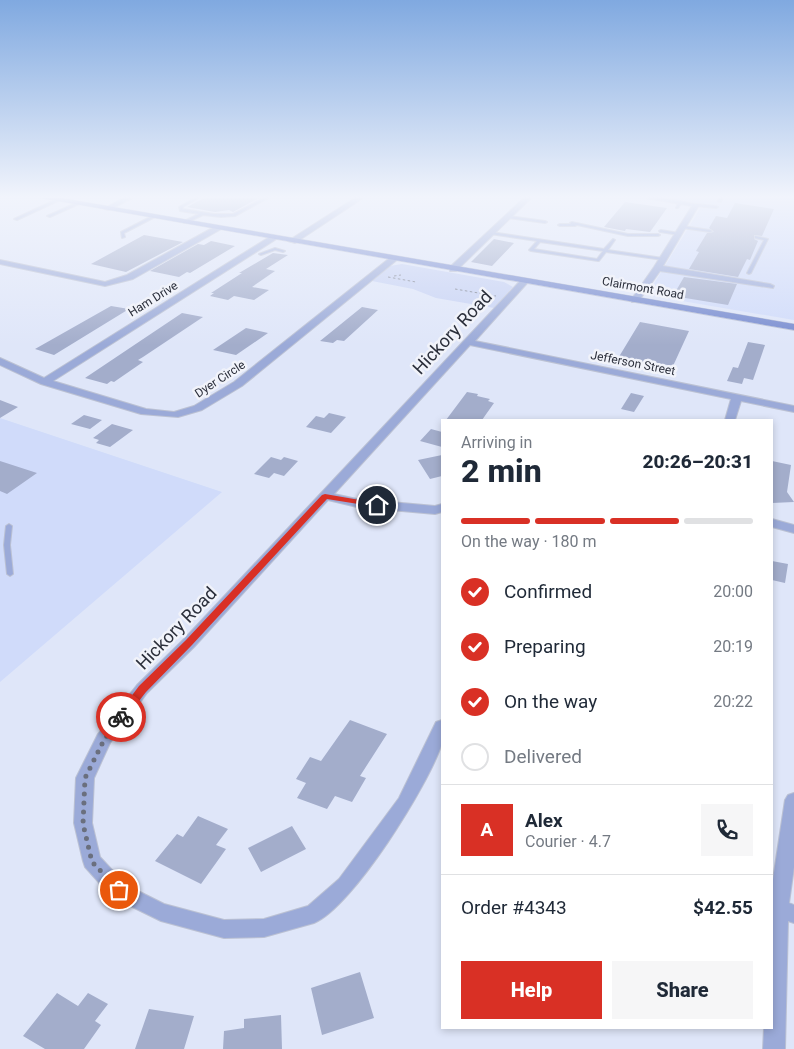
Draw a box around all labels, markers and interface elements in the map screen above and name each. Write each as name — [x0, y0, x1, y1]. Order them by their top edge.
street label: Clairmont Road — [601, 274, 685, 302]
street label: Ham Drive — [126, 278, 180, 320]
street label: Hickory Road — [408, 286, 496, 378]
street label: Jefferson Street — [589, 348, 677, 378]
street label: Dyer Circle — [192, 358, 248, 400]
text: Arriving in — [461, 433, 532, 452]
text: 20:26–20:31 — [642, 450, 753, 473]
text: 2 min — [461, 452, 542, 490]
pin — [356, 484, 398, 526]
icon: home — [363, 491, 391, 519]
text: On the way · 180 m — [461, 532, 597, 551]
icon: check — [461, 578, 489, 606]
text: Confirmed — [504, 580, 592, 603]
street label: Hickory Road — [131, 582, 221, 674]
text: 20:00 — [713, 582, 753, 601]
icon: check — [461, 633, 489, 661]
text: Preparing — [504, 635, 586, 658]
text: 20:19 — [713, 637, 753, 656]
icon: check — [461, 688, 489, 716]
text: On the way — [504, 690, 597, 713]
courier — [96, 692, 146, 742]
text: 20:22 — [713, 692, 753, 711]
icon: bike — [107, 703, 135, 731]
text: Delivered — [504, 745, 582, 768]
button: phone — [701, 804, 753, 856]
text: Alex — [525, 809, 563, 832]
text: A — [481, 818, 493, 841]
text: Courier · 4.7 — [525, 832, 611, 851]
pin — [98, 869, 140, 911]
icon: bag — [105, 876, 133, 904]
text: Order #4343 — [461, 896, 567, 919]
text: $42.55 — [693, 896, 753, 919]
button: Help — [461, 961, 602, 1019]
button: Share — [612, 961, 753, 1019]

